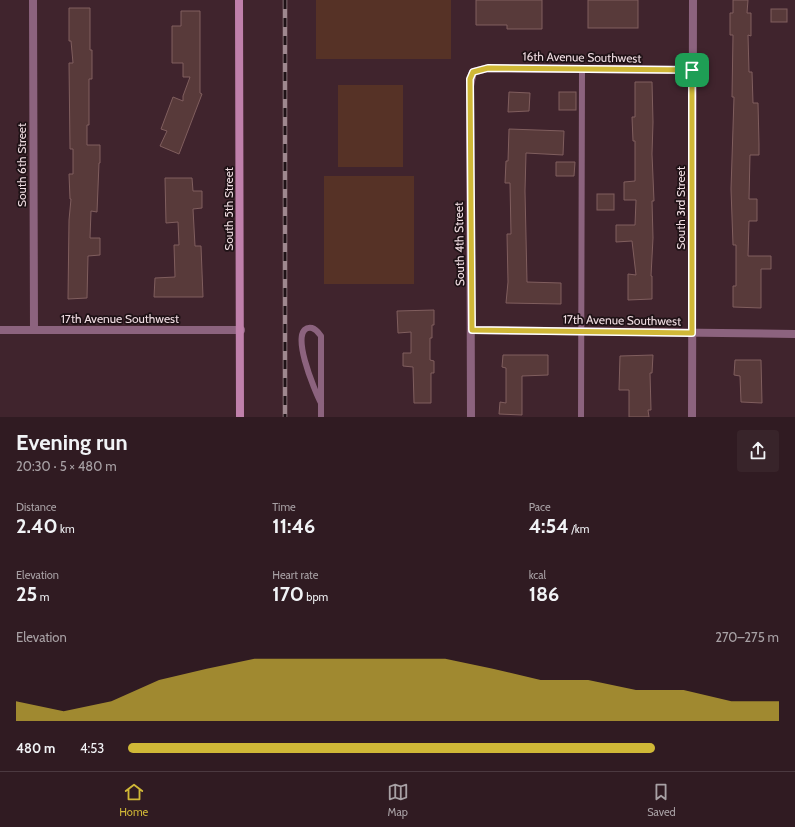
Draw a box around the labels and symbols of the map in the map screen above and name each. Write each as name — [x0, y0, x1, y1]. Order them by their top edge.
street label: 16th Avenue Southwest — [522, 48, 642, 66]
pin — [675, 53, 709, 87]
street label: South 6th Street — [14, 123, 29, 207]
street label: South 3rd Street — [673, 166, 688, 250]
street label: South 5th Street — [221, 167, 236, 251]
street label: South 4th Street — [451, 202, 467, 286]
street label: 17th Avenue Southwest — [61, 311, 179, 326]
street label: 17th Avenue Southwest — [563, 311, 681, 329]

